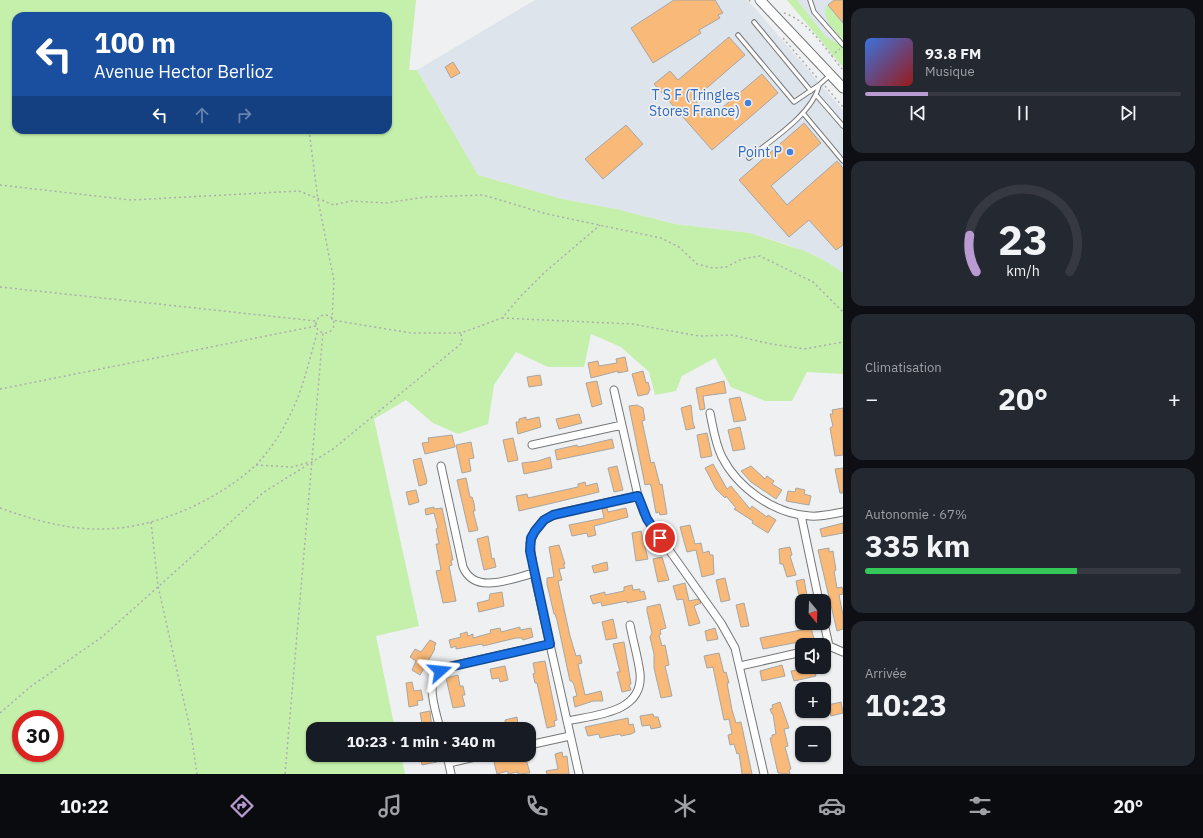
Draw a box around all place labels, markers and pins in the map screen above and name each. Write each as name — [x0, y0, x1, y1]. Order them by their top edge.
place label: T S F (Tringles Stores France) — [649, 86, 740, 120]
marker: T S F (Tringles Stores France) — [743, 98, 753, 108]
place label: Point P — [738, 143, 782, 161]
marker: Point P — [785, 147, 795, 157]
pin — [643, 521, 677, 555]

